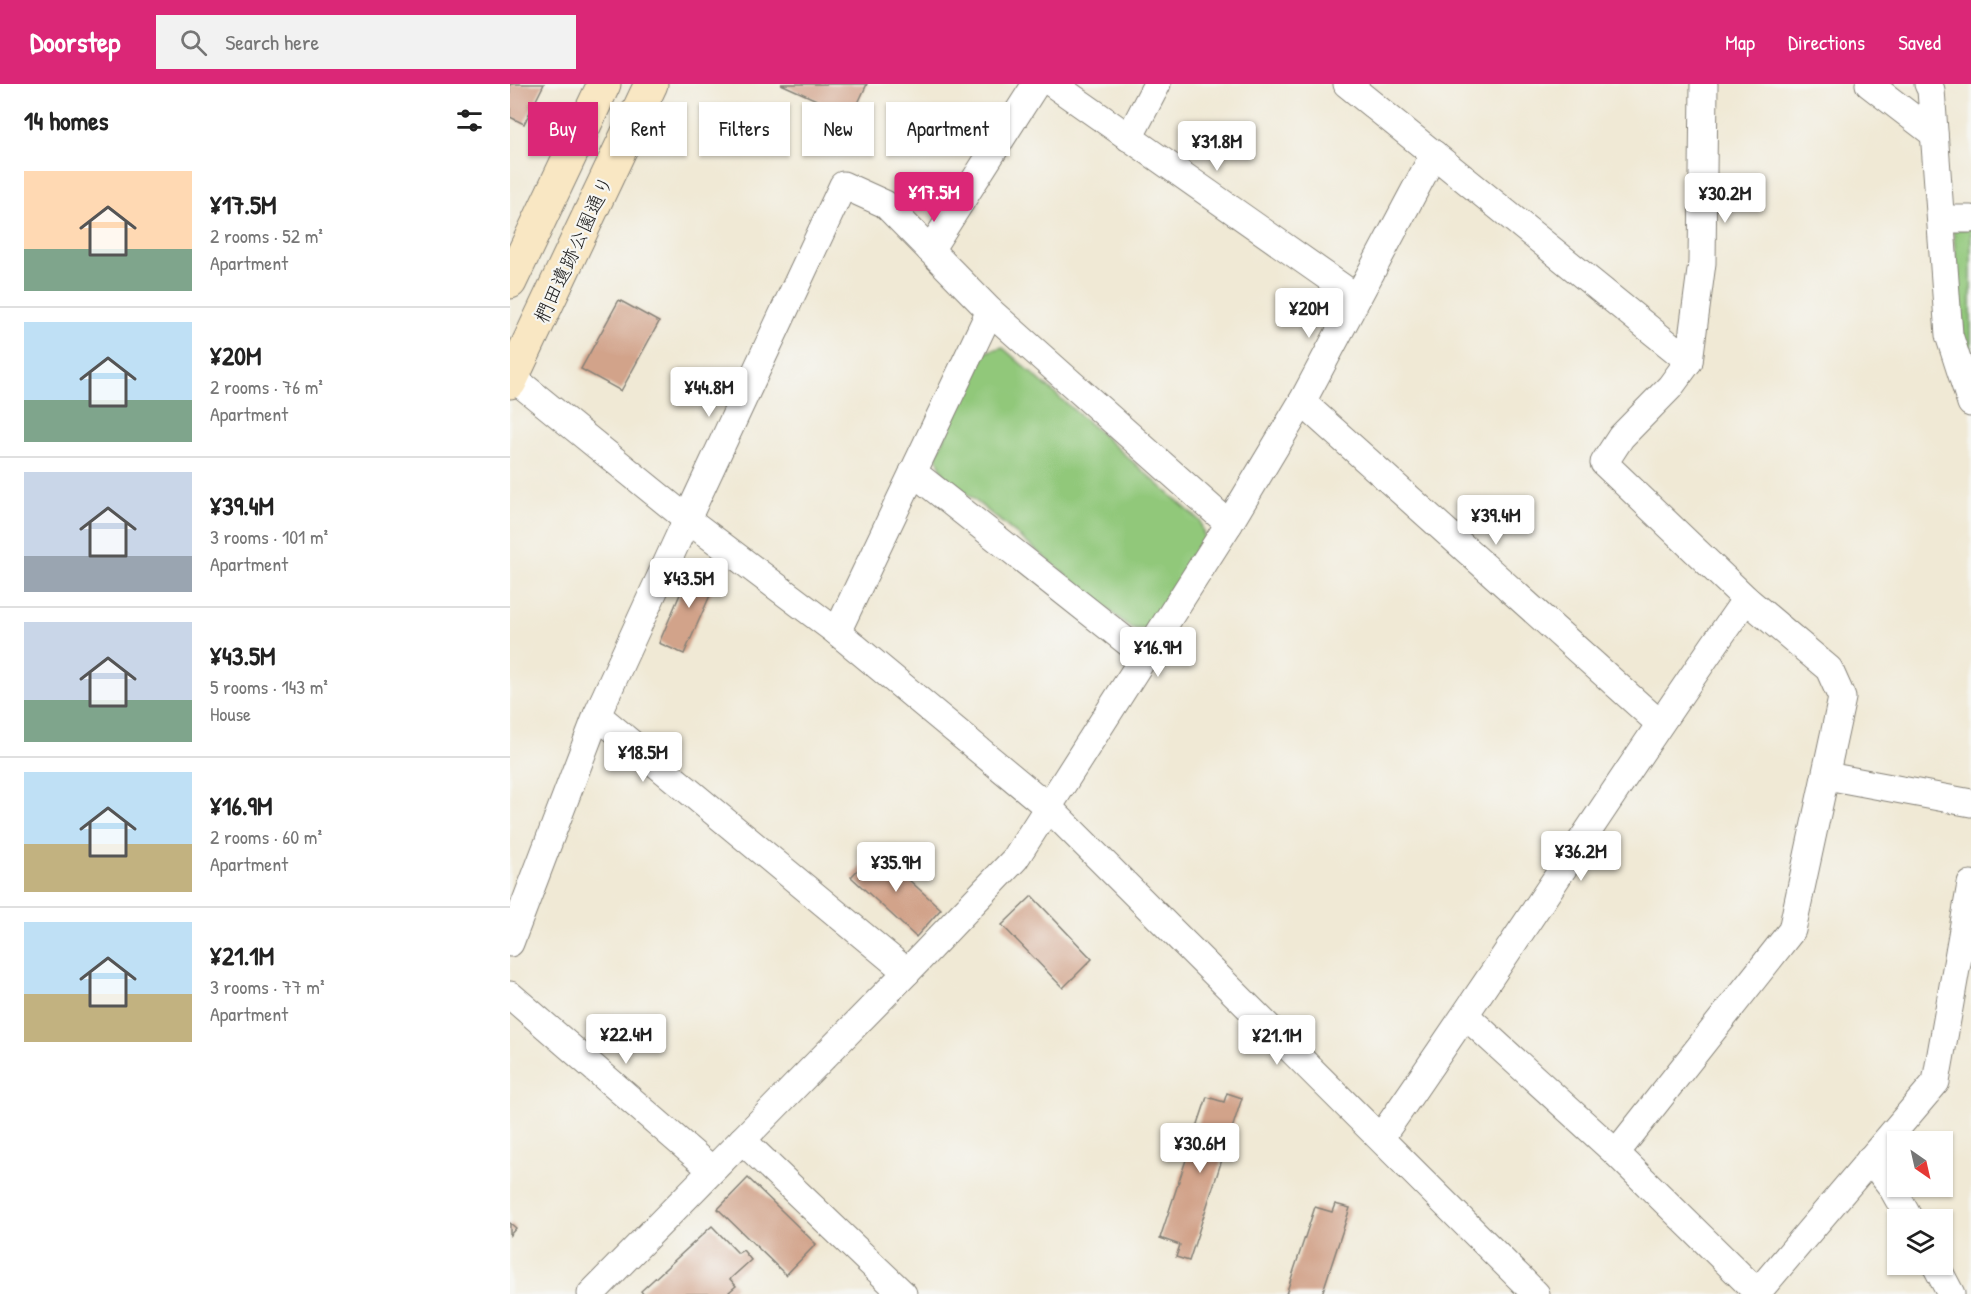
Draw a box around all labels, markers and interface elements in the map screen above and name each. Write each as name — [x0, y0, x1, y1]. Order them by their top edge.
search box — [156, 15, 576, 69]
text: Doorstep — [30, 23, 120, 61]
icon: search — [177, 26, 210, 59]
text: Search here — [225, 27, 319, 57]
text: Map — [1725, 28, 1755, 57]
text: Directions — [1788, 28, 1865, 57]
text: Saved — [1898, 28, 1941, 57]
chip: Buy — [528, 102, 598, 156]
chip: Rent — [610, 102, 687, 156]
chip: Filters — [699, 102, 790, 156]
chip: New — [802, 102, 874, 156]
chip: Apartment — [886, 102, 1010, 156]
text: 14 homes — [24, 103, 109, 138]
icon: filters — [453, 104, 486, 137]
pin: ¥31.8M — [1168, 121, 1266, 172]
text: ¥31.8M — [1192, 127, 1242, 154]
street label: 椚田遺跡公園通り — [527, 171, 619, 327]
pin: ¥17.5M — [885, 172, 983, 223]
pin: ¥30.2M — [1676, 173, 1774, 224]
text: ¥17.5M — [908, 178, 960, 205]
text: ¥30.2M — [1699, 179, 1751, 206]
text: ¥17.5M — [210, 187, 276, 222]
icon: home — [72, 195, 144, 267]
text: 2 rooms · 52 m² — [210, 222, 323, 249]
text: Apartment — [210, 249, 288, 276]
pin: ¥20M — [1273, 288, 1345, 339]
text: ¥20M — [1289, 294, 1329, 321]
text: ¥20M — [210, 338, 261, 373]
icon: home — [72, 346, 144, 418]
pin: ¥44.8M — [660, 367, 758, 418]
text: 2 rooms · 76 m² — [210, 373, 323, 400]
text: ¥44.8M — [684, 373, 734, 400]
text: Apartment — [210, 400, 288, 427]
text: ¥39.4M — [210, 488, 274, 523]
pin: ¥39.4M — [1447, 495, 1545, 546]
icon: home — [72, 496, 144, 568]
text: ¥39.4M — [1471, 501, 1521, 528]
text: 3 rooms · 101 m² — [210, 523, 328, 550]
text: Apartment — [210, 550, 288, 577]
pin: ¥43.5M — [640, 558, 738, 609]
text: ¥43.5M — [664, 564, 714, 591]
pin: ¥16.9M — [1109, 627, 1207, 678]
text: ¥16.9M — [1134, 633, 1182, 660]
text: ¥43.5M — [210, 638, 276, 673]
icon: home — [72, 646, 144, 718]
text: 5 rooms · 143 m² — [210, 673, 328, 700]
text: House — [210, 700, 251, 727]
pin: ¥18.5M — [594, 732, 692, 783]
text: ¥18.5M — [618, 738, 668, 765]
text: ¥16.9M — [210, 788, 272, 823]
icon: home — [72, 796, 144, 868]
text: 2 rooms · 60 m² — [210, 823, 322, 850]
pin: ¥36.2M — [1532, 831, 1630, 882]
text: ¥36.2M — [1555, 837, 1607, 864]
pin: ¥35.9M — [847, 842, 945, 893]
text: ¥35.9M — [871, 848, 921, 875]
text: Apartment — [210, 850, 288, 877]
text: ¥21.1M — [210, 938, 274, 973]
icon: home — [72, 946, 144, 1018]
text: 3 rooms · 77 m² — [210, 973, 324, 1000]
text: Apartment — [210, 1000, 288, 1027]
pin: ¥22.4M — [577, 1014, 675, 1065]
pin: ¥21.1M — [1228, 1015, 1326, 1066]
text: ¥22.4M — [600, 1020, 652, 1047]
text: ¥21.1M — [1252, 1021, 1302, 1048]
pin: ¥30.6M — [1151, 1123, 1249, 1174]
text: ¥30.6M — [1174, 1129, 1226, 1156]
north arrow — [1887, 1131, 1953, 1197]
map controls — [1887, 1131, 1953, 1275]
button: layers — [1887, 1209, 1953, 1275]

